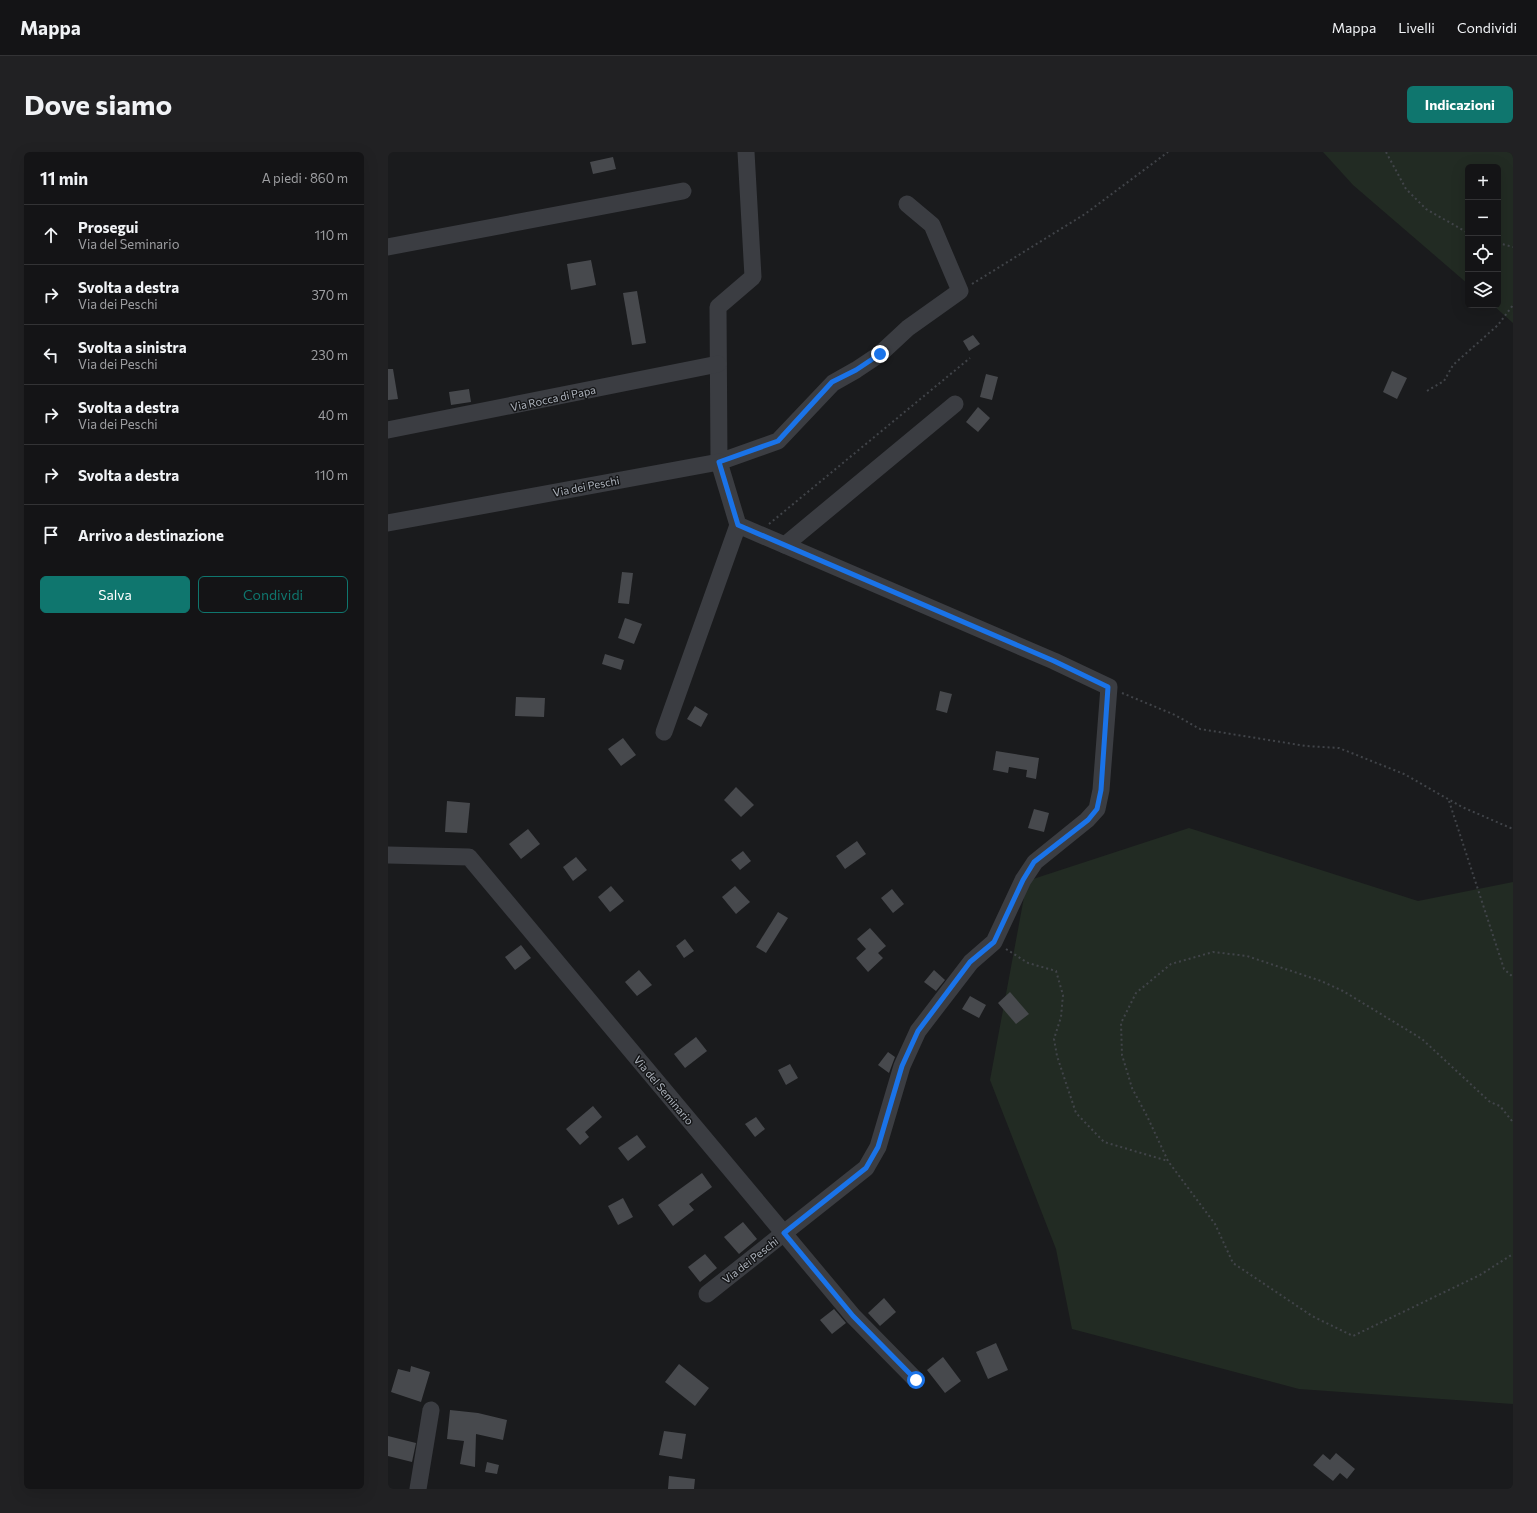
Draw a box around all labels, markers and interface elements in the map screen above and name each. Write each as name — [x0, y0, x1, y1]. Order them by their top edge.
text: Mappa — [20, 16, 81, 39]
text: Mappa — [1332, 19, 1376, 36]
text: Livelli — [1398, 19, 1435, 36]
text: Condividi — [1457, 19, 1517, 36]
button: Indicazioni — [1407, 86, 1513, 123]
text: Dove siamo — [24, 87, 172, 121]
map controls — [1465, 164, 1501, 308]
button: + — [1465, 164, 1501, 200]
text: 11 min — [40, 168, 88, 189]
text: A piedi · 860 m — [262, 170, 348, 186]
button: − — [1465, 200, 1501, 236]
text: Prosegui — [78, 218, 138, 236]
icon: ahead — [40, 224, 62, 246]
text: 110 m — [315, 227, 348, 243]
text: Via del Seminario — [78, 236, 179, 252]
button: locate — [1465, 236, 1501, 272]
button: layers — [1465, 272, 1501, 308]
text: Svolta a destra — [78, 278, 179, 296]
icon: right — [40, 284, 62, 306]
text: 370 m — [311, 287, 348, 303]
text: Via dei Peschi — [78, 296, 158, 312]
text: Svolta a sinistra — [78, 338, 187, 356]
icon: left — [40, 344, 62, 366]
route end — [871, 345, 889, 363]
text: 230 m — [311, 347, 348, 363]
text: Via dei Peschi — [78, 356, 158, 372]
street label: Via Rocca di Papa — [509, 383, 597, 413]
text: Svolta a destra — [78, 398, 179, 416]
icon: right — [40, 404, 62, 426]
text: 40 m — [318, 407, 348, 423]
text: Via dei Peschi — [78, 416, 158, 432]
icon: right — [40, 464, 62, 486]
text: Svolta a destra — [78, 466, 179, 484]
text: 110 m — [315, 467, 348, 483]
street label: Via dei Peschi — [552, 473, 620, 499]
icon: arrive — [40, 524, 62, 546]
text: Arrivo a destinazione — [78, 526, 224, 544]
button: Salva — [40, 576, 190, 613]
button: Condividi — [198, 576, 348, 613]
street label: Via del Seminario — [631, 1053, 697, 1127]
street label: Via dei Peschi — [719, 1234, 781, 1286]
route start — [907, 1371, 925, 1389]

